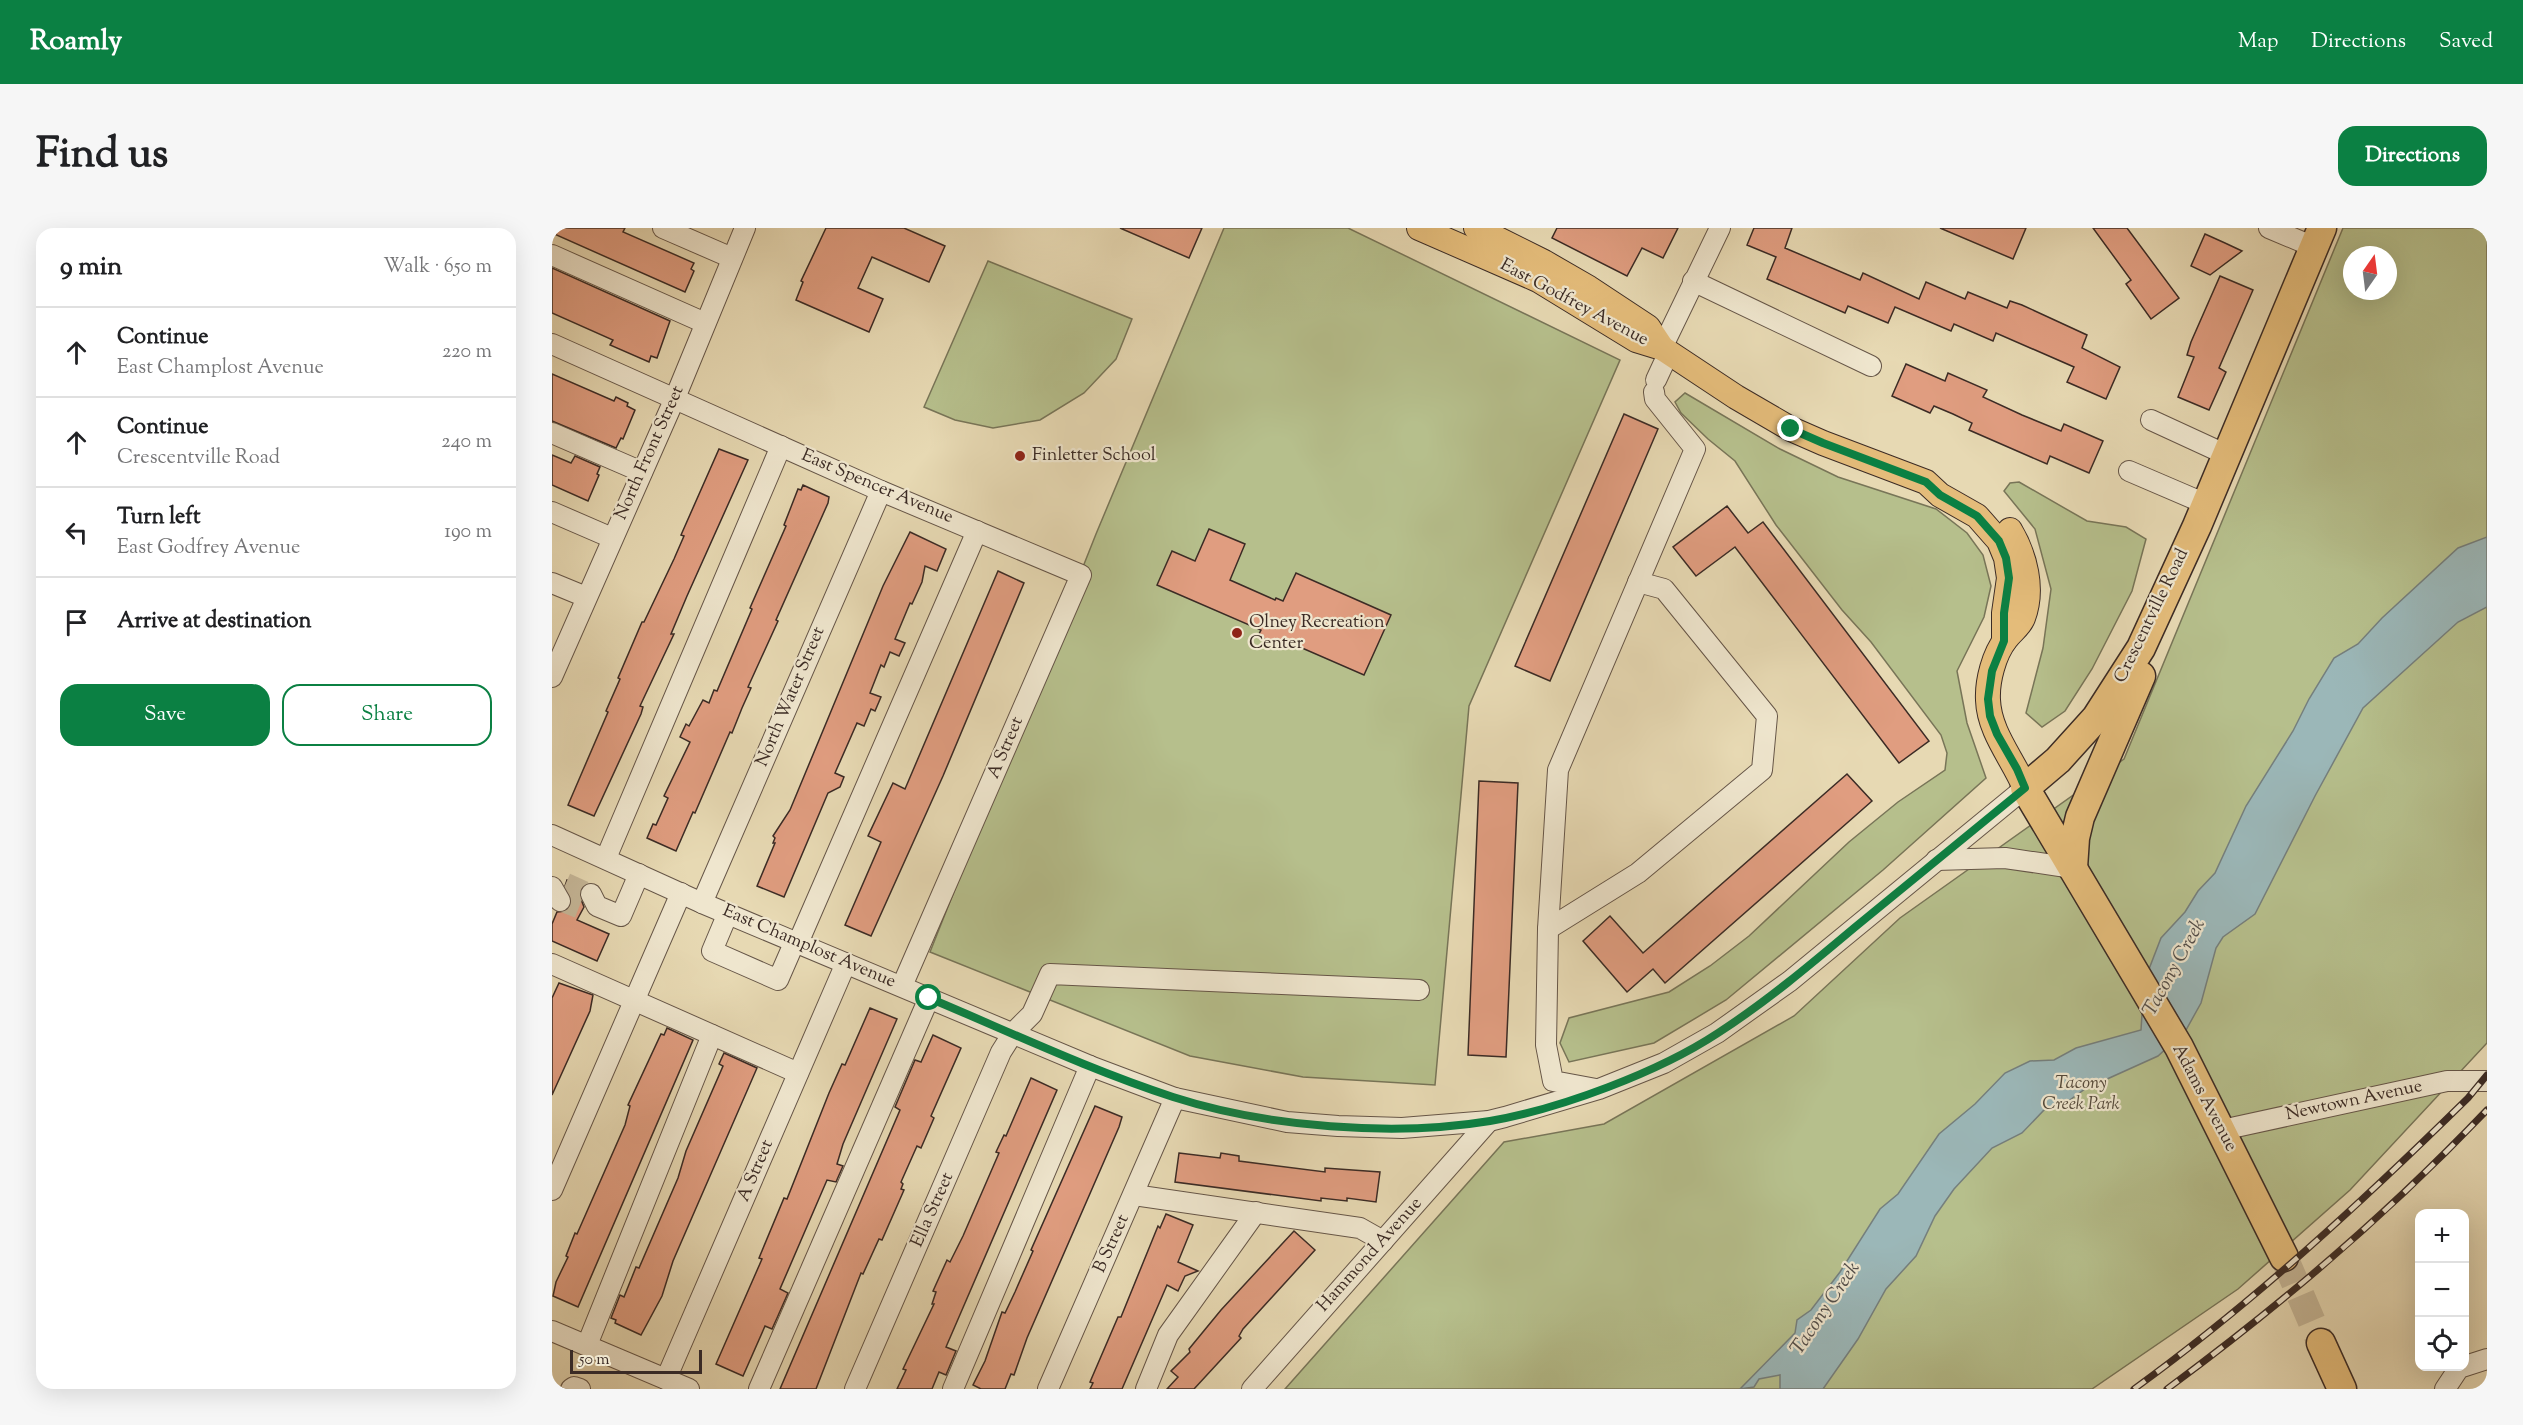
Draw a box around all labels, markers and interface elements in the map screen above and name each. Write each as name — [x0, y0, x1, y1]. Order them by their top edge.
text: Roamly — [30, 22, 122, 62]
text: Map — [2238, 27, 2278, 57]
text: Directions — [2311, 27, 2406, 57]
text: Saved — [2439, 27, 2493, 57]
text: Find us — [36, 126, 168, 186]
button: Directions — [2338, 126, 2487, 186]
north arrow — [2343, 246, 2397, 300]
text: 9 min — [60, 249, 122, 286]
text: Walk · 650 m — [383, 253, 492, 282]
street label: East Godfrey Avenue — [1495, 253, 1653, 353]
text: Continue — [117, 322, 208, 354]
icon: ahead — [60, 336, 93, 369]
text: 220 m — [442, 338, 492, 367]
text: East Champlost Avenue — [117, 354, 324, 383]
street label: North Front Street — [609, 382, 691, 524]
text: Continue — [117, 412, 208, 444]
route end — [1777, 415, 1803, 441]
icon: ahead — [60, 426, 93, 459]
text: 240 m — [441, 428, 492, 457]
street label: East Spencer Avenue — [797, 443, 957, 531]
place label: Finletter School — [1032, 443, 1156, 469]
text: Crescentville Road — [117, 444, 280, 473]
marker: Finletter School — [1013, 449, 1027, 463]
text: Turn left — [117, 502, 200, 534]
icon: left — [60, 516, 93, 549]
text: 190 m — [444, 518, 492, 547]
text: East Godfrey Avenue — [117, 534, 300, 563]
street label: Crescentville Road — [2108, 544, 2196, 688]
icon: arrive — [60, 606, 93, 639]
text: Arrive at destination — [117, 606, 312, 638]
place label: Olney Recreation Center — [1249, 610, 1385, 657]
street label: North Water Street — [750, 623, 832, 771]
marker: Olney Recreation Center — [1230, 626, 1244, 640]
button: Save — [60, 684, 270, 746]
button: Share — [282, 684, 492, 746]
street label: A Street — [981, 713, 1031, 783]
street label: East Champlost Avenue — [718, 899, 900, 995]
water label: Tacony Creek — [2136, 914, 2214, 1022]
route start — [915, 984, 941, 1010]
street label: Adams Avenue — [2165, 1040, 2243, 1156]
park label: Tacony Creek Park — [2042, 1071, 2120, 1118]
street label: Newtown Avenue — [2283, 1074, 2425, 1128]
street label: A Street — [731, 1136, 781, 1206]
street label: Ella Street — [905, 1168, 961, 1252]
street label: Hammond Avenue — [1311, 1192, 1429, 1318]
map controls — [2415, 1209, 2469, 1371]
button: + — [2415, 1209, 2469, 1263]
street label: B Street — [1088, 1211, 1136, 1277]
water label: Tacony Creek — [1784, 1256, 1868, 1362]
button: − — [2415, 1263, 2469, 1317]
button: locate — [2415, 1317, 2469, 1371]
scale bar — [570, 1347, 702, 1374]
text: 50 m — [579, 1349, 610, 1372]

